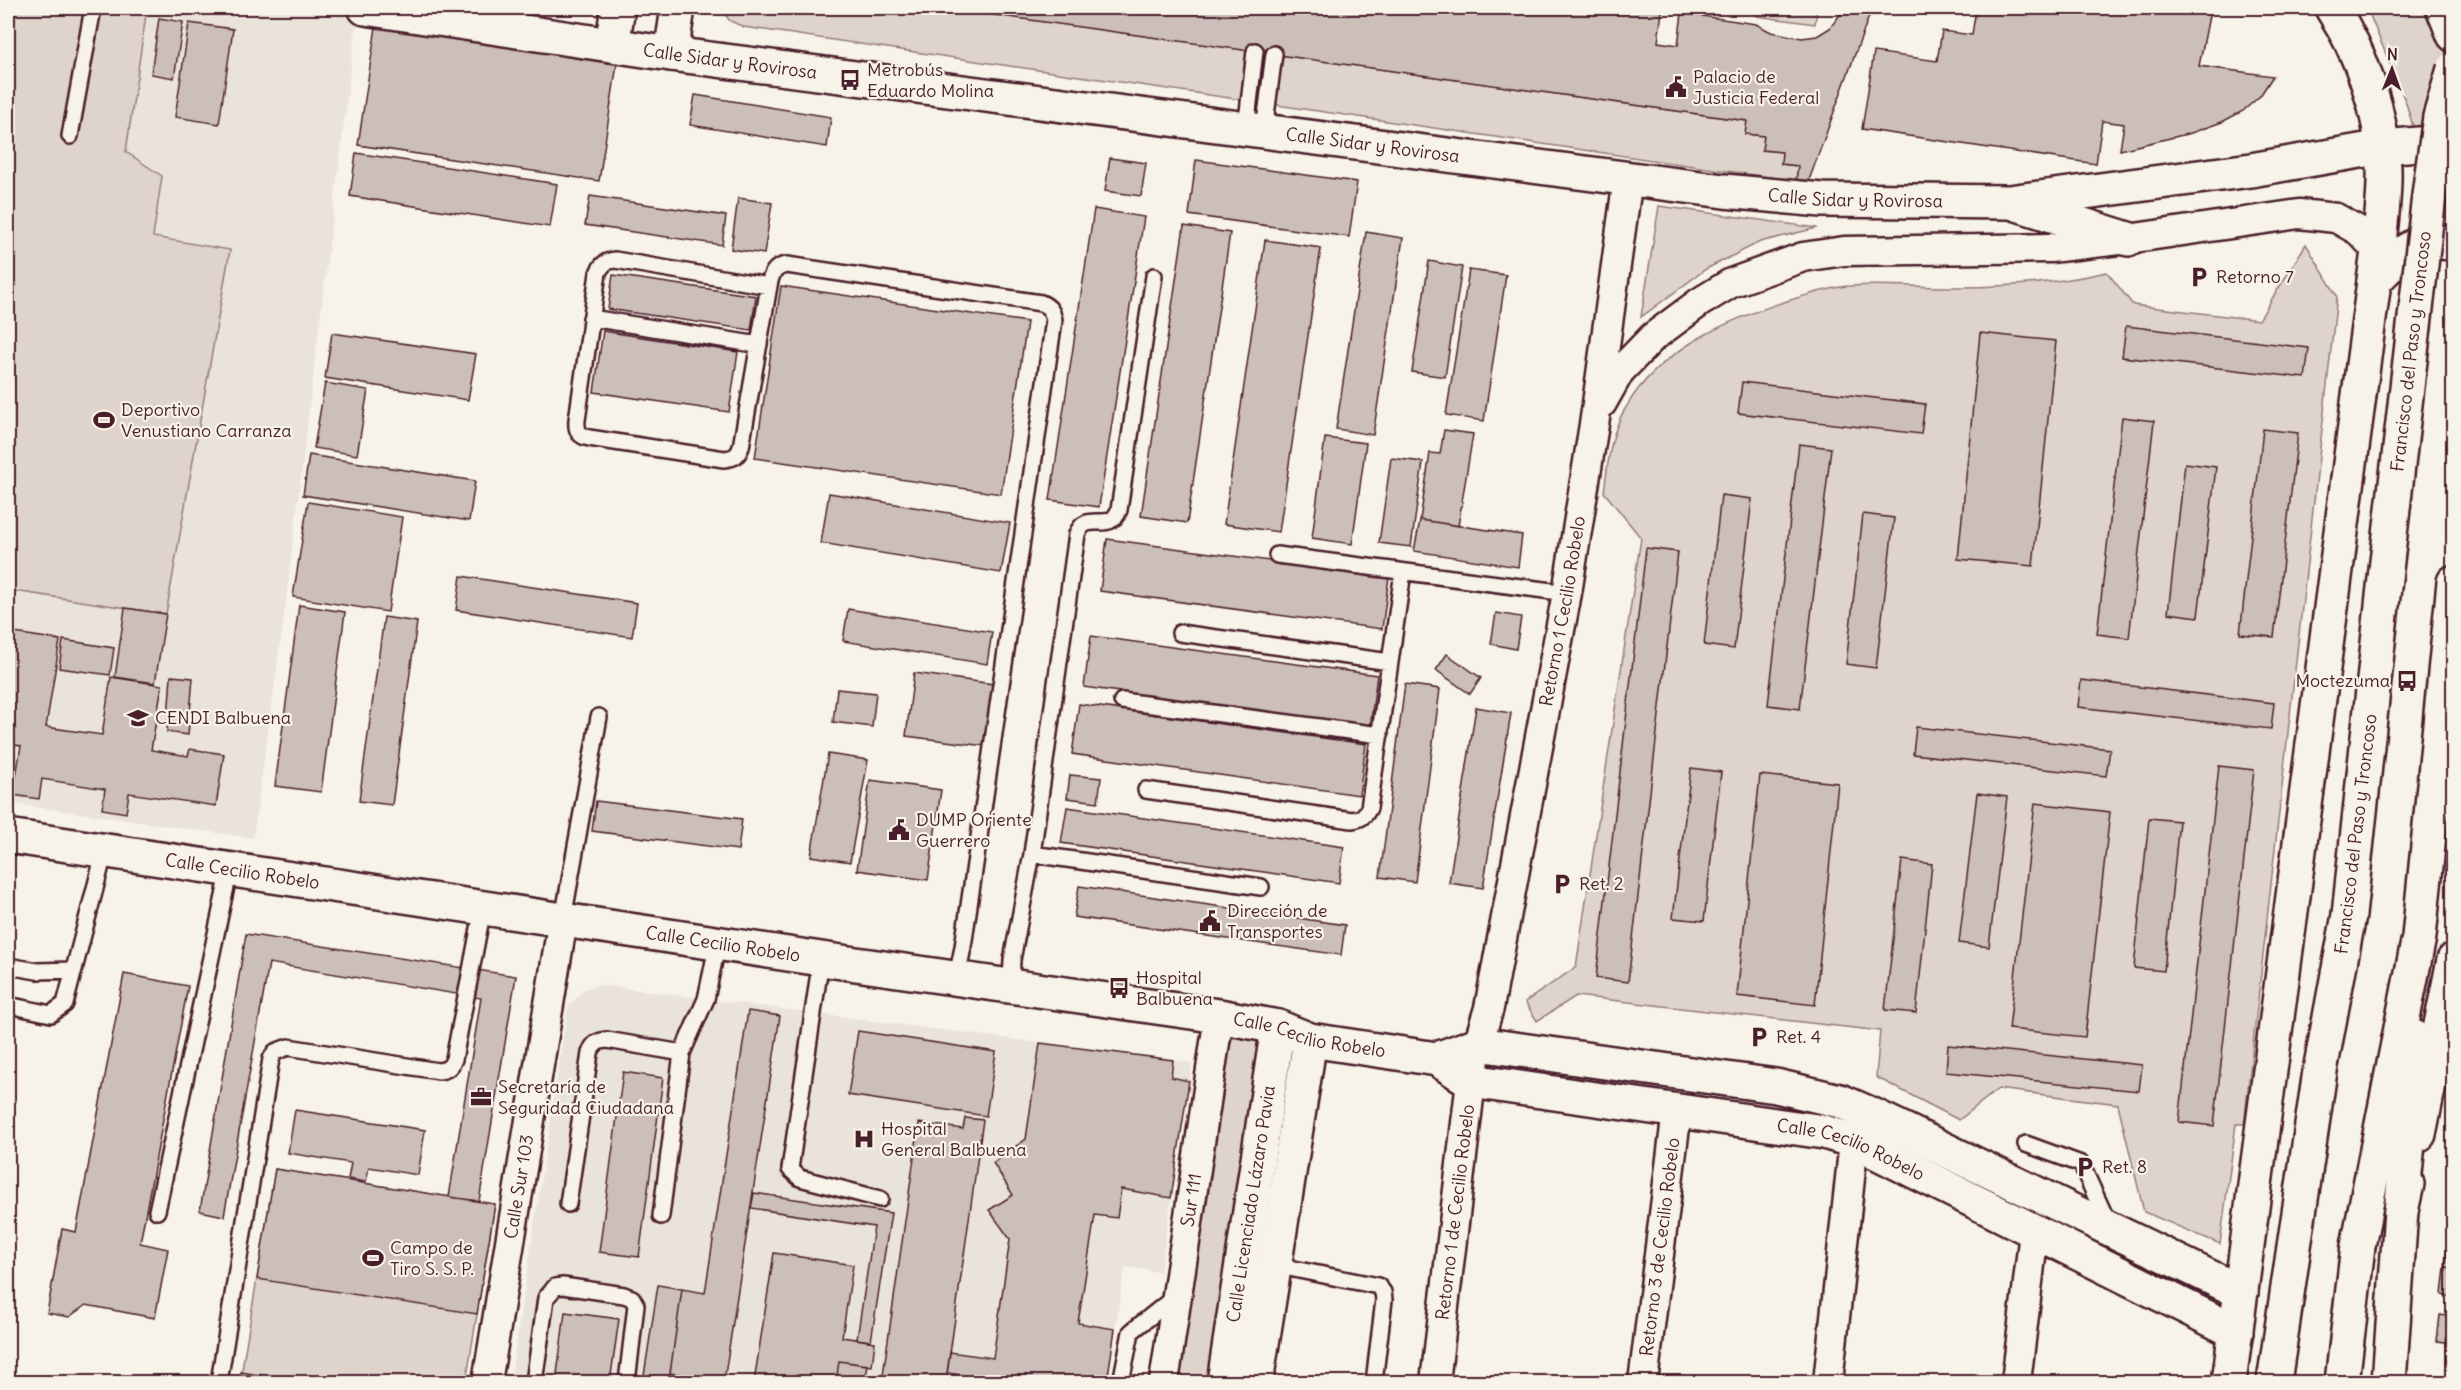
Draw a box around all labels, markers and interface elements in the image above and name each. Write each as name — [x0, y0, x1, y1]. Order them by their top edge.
street label: Calle Sidar y Rovirosa — [642, 38, 818, 84]
north arrow — [2362, 39, 2422, 99]
text: N — [2387, 44, 2398, 64]
place label: Metrobús Eduardo Molina — [867, 58, 994, 102]
place label: Palacio de Justicia Federal — [1693, 65, 1819, 109]
bus stop icon: Metrobús Eduardo Molina — [838, 68, 862, 92]
public building icon: Palacio de Justicia Federal — [1664, 75, 1688, 99]
street label: Calle Sidar y Rovirosa — [1284, 122, 1461, 167]
street label: Calle Sidar y Rovirosa — [1767, 183, 1943, 212]
street label: Francisco del Paso y Troncoso — [2385, 230, 2436, 473]
parking icon: Retorno 7 — [2187, 265, 2211, 289]
place label: Retorno 7 — [2216, 265, 2294, 288]
place label: Deportivo Venustiano Carranza — [121, 398, 291, 442]
sports icon: Deportivo Venustiano Carranza — [92, 408, 116, 432]
street label: Retorno 1 Cecilio Robelo — [1534, 514, 1590, 708]
place label: Moctezuma — [2296, 669, 2390, 692]
bus stop icon: Moctezuma — [2395, 669, 2419, 693]
school or university icon: CENDI Balbuena — [126, 706, 150, 730]
place label: CENDI Balbuena — [155, 706, 291, 729]
street label: Francisco del Paso y Troncoso — [2329, 713, 2382, 955]
place label: DUMP Oriente Guerrero — [916, 808, 1032, 852]
public building icon: DUMP Oriente Guerrero — [887, 818, 911, 842]
street label: Calle Cecilio Robelo — [163, 848, 321, 894]
parking icon: Ret. 2 — [1550, 872, 1574, 896]
place label: Ret. 2 — [1579, 872, 1624, 895]
place label: Dirección de Transportes — [1227, 899, 1328, 943]
public building icon: Dirección de Transportes — [1198, 909, 1222, 933]
street label: Calle Cecilio Robelo — [644, 921, 802, 967]
place label: Hospital Balbuena — [1136, 966, 1213, 1010]
bus stop icon: Hospital Balbuena — [1107, 976, 1131, 1000]
street label: Calle Cecilio Robelo — [1231, 1007, 1387, 1062]
parking icon: Ret. 4 — [1747, 1025, 1771, 1049]
place label: Ret. 4 — [1776, 1025, 1821, 1048]
place label: Secretaría de Seguridad Ciudadana — [498, 1075, 674, 1119]
street label: Calle Licenciado Lázaro Pavia — [1221, 1084, 1280, 1324]
office icon: Secretaría de Seguridad Ciudadana — [469, 1085, 493, 1109]
street label: Retorno 1 de Cecilio Robelo — [1430, 1103, 1479, 1321]
street label: Calle Cecilio Robelo — [1775, 1113, 1929, 1185]
place label: Hospital General Balbuena — [881, 1117, 1026, 1161]
hospital icon: Hospital General Balbuena — [852, 1127, 876, 1151]
street label: Calle Sur 103 — [499, 1133, 538, 1240]
street label: Retorno 3 de Cecilio Robelo — [1634, 1136, 1685, 1358]
parking icon: Ret. 8 — [2073, 1155, 2097, 1179]
place label: Ret. 8 — [2102, 1155, 2147, 1178]
street label: Sur 111 — [1175, 1172, 1206, 1228]
place label: Campo de Tiro S. S. P. — [390, 1236, 474, 1280]
sports icon: Campo de Tiro S. S. P. — [361, 1246, 385, 1270]

